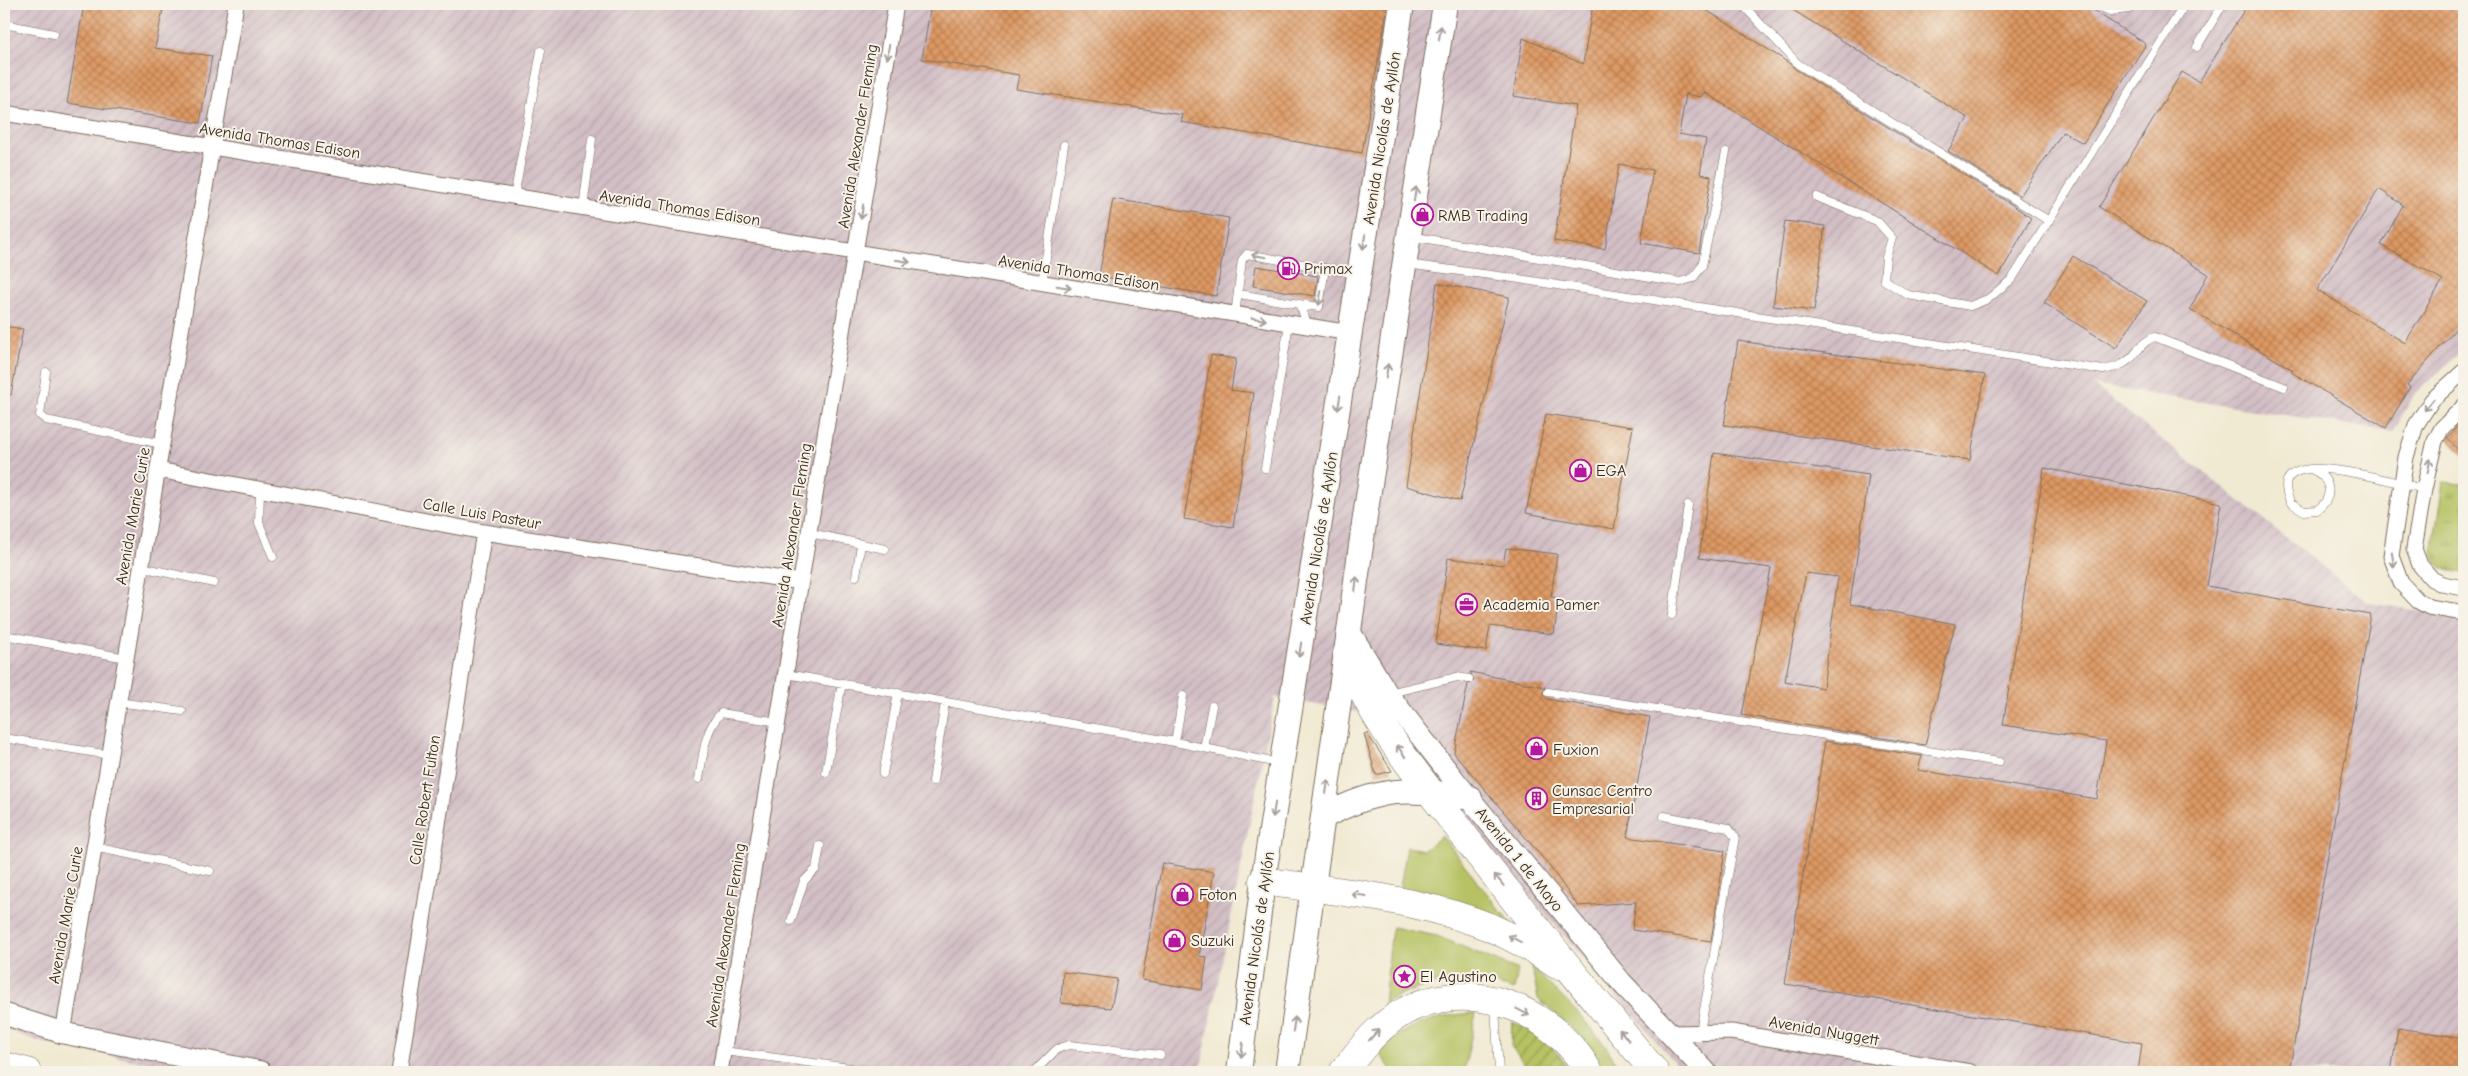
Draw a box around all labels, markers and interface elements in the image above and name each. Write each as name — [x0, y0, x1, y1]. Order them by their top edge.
one-way arrow — [1436, 25, 1446, 41]
street label: Avenida Alexander Fleming — [835, 43, 881, 230]
one-way arrow — [883, 43, 893, 59]
street label: Avenida Nicolás de Ayllón — [1359, 50, 1405, 226]
street label: Avenida Thomas Edison — [198, 119, 362, 163]
street label: Avenida Thomas Edison — [598, 186, 762, 230]
one-way arrow — [1410, 186, 1420, 202]
shop icon: RMB Trading — [1410, 203, 1434, 227]
one-way arrow — [857, 204, 867, 220]
place label: RMB Trading — [1438, 207, 1528, 225]
one-way arrow — [1359, 234, 1369, 250]
street label: Avenida Thomas Edison — [997, 251, 1161, 295]
one-way arrow — [1252, 251, 1268, 260]
one-way arrow — [895, 256, 911, 266]
fuel station icon: Primax — [1276, 256, 1300, 280]
place label: Primax — [1304, 260, 1352, 278]
one-way arrow — [1055, 282, 1071, 292]
one-way arrow — [1315, 289, 1325, 305]
one-way arrow — [1250, 314, 1266, 324]
one-way arrow — [1383, 364, 1393, 380]
one-way arrow — [1334, 394, 1344, 410]
one-way arrow — [2424, 398, 2435, 411]
street label: Avenida Alexander Fleming — [769, 442, 815, 629]
street label: Avenida Marie Curie — [112, 446, 154, 586]
street label: Avenida Nicolás de Ayllón — [1296, 450, 1342, 626]
shop icon: EGA — [1568, 458, 1592, 482]
one-way arrow — [2425, 458, 2434, 474]
place label: EGA — [1596, 462, 1626, 480]
street label: Calle Luis Pasteur — [421, 495, 543, 533]
one-way arrow — [2389, 552, 2399, 568]
one-way arrow — [1351, 576, 1361, 592]
office icon: Academia Pamer — [1455, 592, 1479, 616]
place label: Academia Pamer — [1483, 596, 1600, 614]
one-way arrow — [1295, 641, 1305, 657]
street label: Calle Robert Fulton — [406, 734, 444, 866]
shop icon: Fuxion — [1525, 737, 1549, 761]
place label: Fuxion — [1553, 741, 1599, 759]
one-way arrow — [1396, 744, 1406, 758]
one-way arrow — [1323, 780, 1333, 796]
place label: Cunsac Centro Empresarial — [1552, 782, 1653, 818]
building icon: Cunsac Centro Empresarial — [1524, 787, 1548, 811]
one-way arrow — [1269, 802, 1279, 818]
street label: Avenida 1 de Mayo — [1472, 804, 1567, 915]
street label: Avenida Alexander Fleming — [703, 842, 749, 1029]
street label: Avenida Marie Curie — [45, 845, 87, 985]
street label: Avenida Nicolás de Ayllón — [1236, 850, 1278, 1026]
one-way arrow — [1493, 874, 1504, 887]
shop icon: Foton — [1171, 882, 1195, 906]
place label: Foton — [1199, 886, 1237, 904]
one-way arrow — [1352, 889, 1368, 899]
shop icon: Suzuki — [1163, 928, 1187, 952]
place label: Suzuki — [1191, 932, 1235, 950]
one-way arrow — [1508, 934, 1523, 943]
place icon: El Agustino — [1392, 964, 1416, 988]
place label: El Agustino — [1420, 968, 1497, 986]
one-way arrow — [1516, 1007, 1531, 1017]
street label: Avenida Nuggett — [1768, 1012, 1880, 1050]
one-way arrow — [1289, 1016, 1299, 1032]
one-way arrow — [1368, 1028, 1380, 1041]
one-way arrow — [1618, 1028, 1630, 1041]
one-way arrow — [1236, 1042, 1246, 1058]

